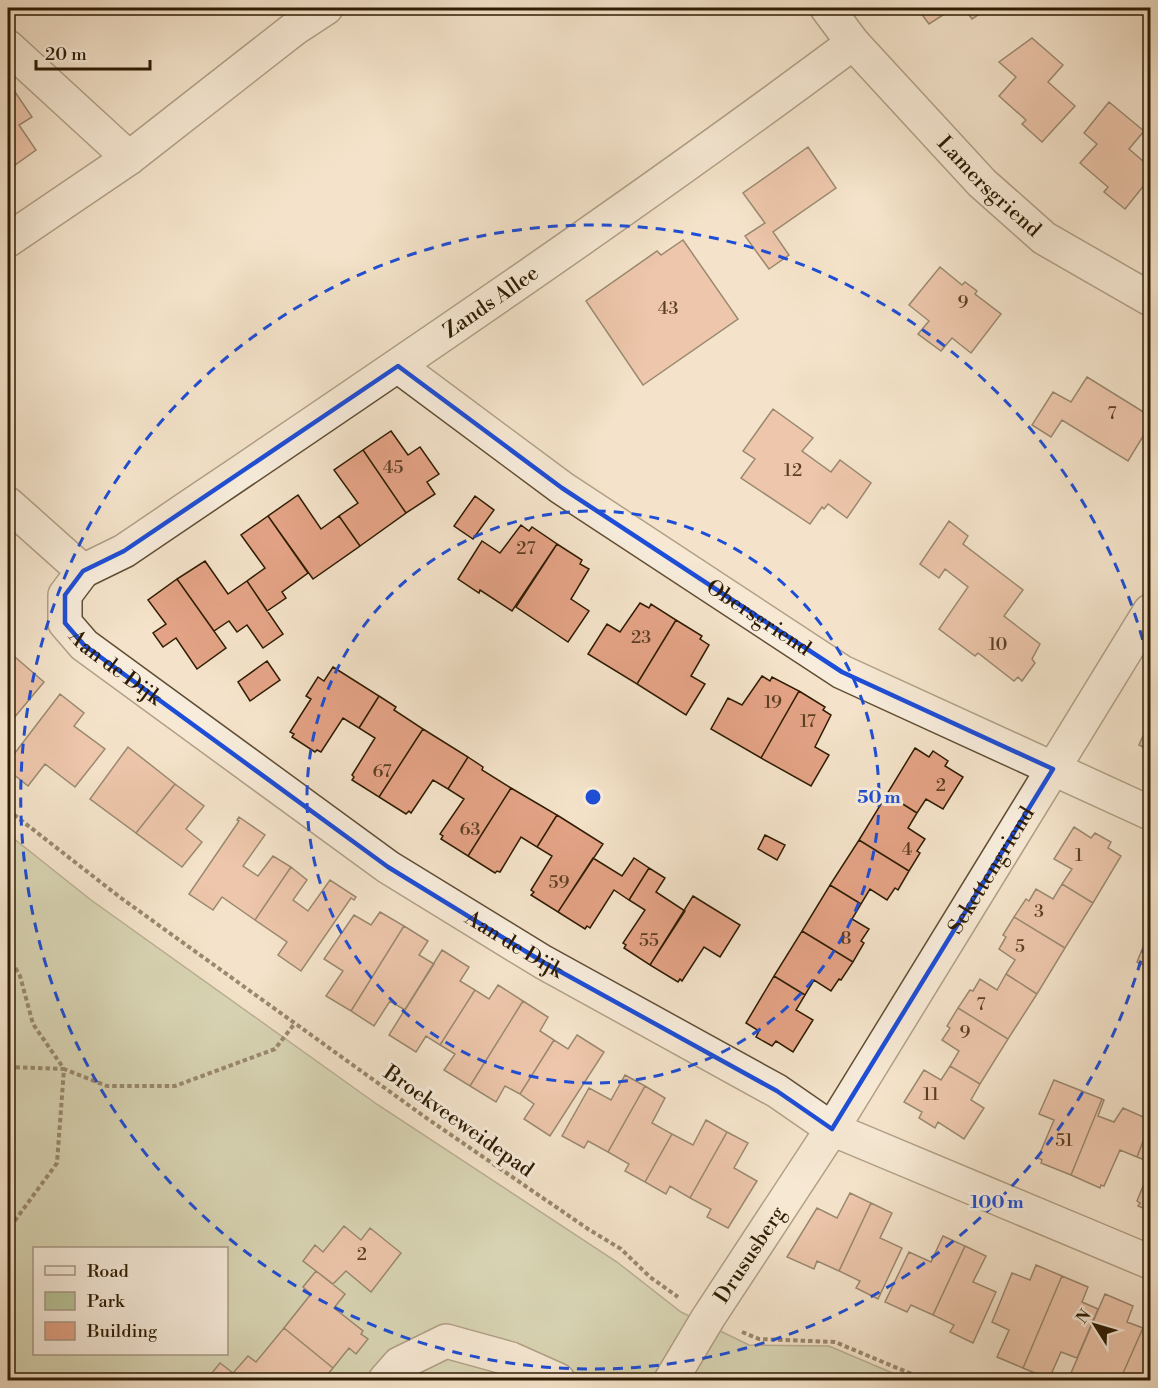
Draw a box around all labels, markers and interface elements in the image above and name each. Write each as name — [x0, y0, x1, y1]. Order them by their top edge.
scale bar — [36, 33, 150, 71]
text: 20 m — [45, 43, 87, 66]
street label: Lamersgriend — [931, 131, 1046, 243]
street label: Zands Allee — [438, 260, 544, 345]
house number: 9 — [958, 291, 969, 314]
house number: 43 — [658, 297, 678, 320]
house number: 7 — [1107, 402, 1117, 425]
house number: 45 — [383, 456, 403, 479]
house number: 12 — [784, 459, 802, 482]
house number: 27 — [516, 537, 536, 560]
street label: Obersgriend — [701, 574, 816, 662]
street label: Aan de Dijk — [62, 624, 167, 712]
house number: 23 — [631, 626, 651, 649]
house number: 10 — [988, 633, 1008, 656]
house number: 19 — [764, 691, 782, 714]
house number: 17 — [800, 710, 816, 733]
house number: 67 — [372, 760, 392, 783]
house number: 2 — [936, 774, 946, 797]
text: 50 m — [857, 786, 901, 809]
centre of rings — [583, 787, 603, 807]
street label: Sekettengriend — [943, 802, 1041, 939]
house number: 63 — [460, 818, 480, 841]
house number: 4 — [902, 838, 913, 861]
house number: 1 — [1075, 844, 1083, 867]
house number: 59 — [549, 871, 570, 894]
house number: 3 — [1034, 900, 1044, 923]
street label: Aan de Dijk — [459, 905, 568, 985]
house number: 8 — [840, 927, 852, 950]
house number: 55 — [639, 929, 659, 952]
house number: 5 — [1015, 935, 1025, 958]
house number: 7 — [976, 993, 986, 1016]
house number: 9 — [960, 1021, 971, 1044]
street label: Broekveeweidepad — [378, 1060, 539, 1183]
house number: 11 — [923, 1083, 939, 1106]
house number: 51 — [1055, 1129, 1073, 1152]
text: 100 m — [970, 1191, 1024, 1214]
street label: Drususberg — [709, 1202, 792, 1309]
house number: 2 — [357, 1243, 367, 1266]
legend — [33, 1247, 228, 1355]
text: Road — [87, 1260, 130, 1283]
text: Park — [87, 1290, 126, 1313]
north arrow — [1065, 1295, 1125, 1355]
text: N — [1072, 1305, 1096, 1328]
text: Building — [86, 1320, 158, 1343]

